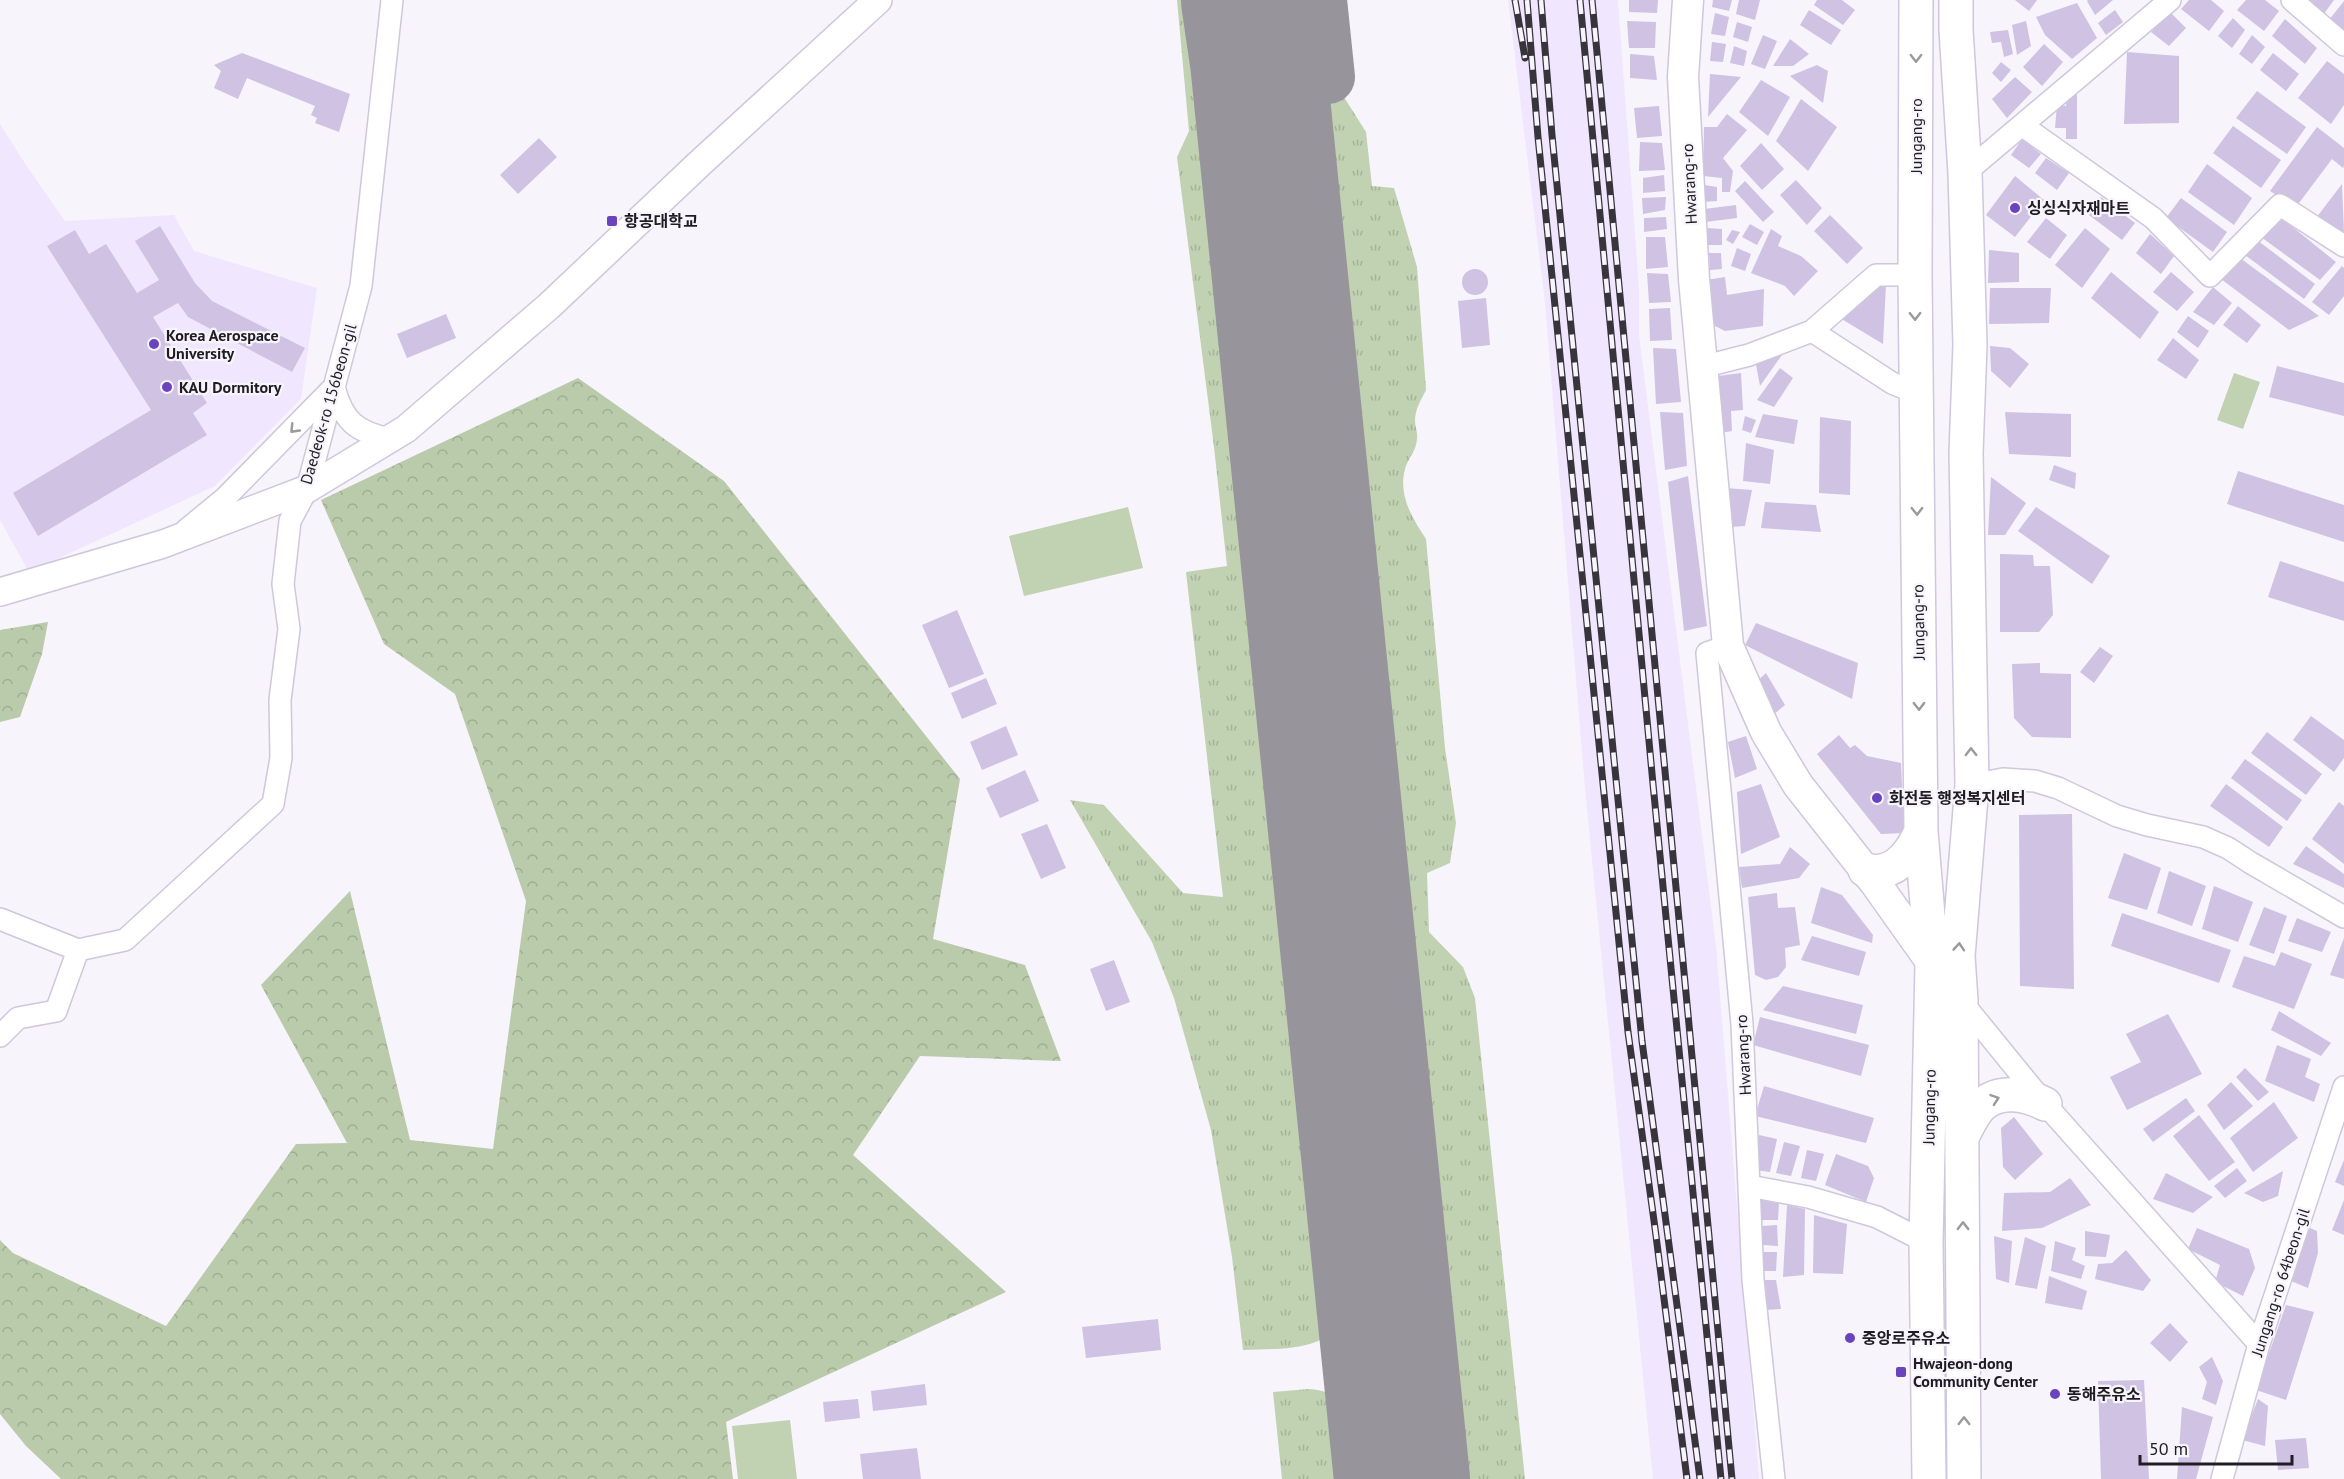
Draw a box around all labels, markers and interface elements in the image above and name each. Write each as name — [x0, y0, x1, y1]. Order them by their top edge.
one-way arrow — [1910, 54, 1922, 63]
street label: Jungang-ro — [1906, 98, 1926, 175]
street label: Hwarang-ro — [1677, 143, 1701, 225]
place label: 싱싱식자재마트 — [2027, 198, 2130, 218]
marker: 싱싱식자재마트 — [2008, 201, 2022, 215]
place label: 항공대학교 — [624, 211, 698, 231]
marker: 항공대학교 — [605, 214, 619, 228]
one-way arrow — [1909, 312, 1921, 321]
street label: Daedeok-ro 156beon-gil — [296, 321, 361, 487]
place label: Korea Aerospace University — [166, 325, 279, 363]
marker: Korea Aerospace University — [147, 337, 161, 351]
place label: KAU Dormitory — [179, 377, 282, 397]
marker: KAU Dormitory — [160, 380, 174, 394]
one-way arrow — [290, 421, 301, 432]
one-way arrow — [1911, 507, 1923, 516]
street label: Jungang-ro — [1907, 584, 1929, 661]
one-way arrow — [1913, 702, 1925, 711]
one-way arrow — [1965, 748, 1978, 757]
place label: 화전동 행정복지센터 — [1889, 788, 2026, 808]
marker: 화전동 행정복지센터 — [1870, 791, 1884, 805]
one-way arrow — [1952, 942, 1965, 951]
street label: Hwarang-ro — [1731, 1014, 1755, 1096]
street label: Jungang-ro — [1918, 1069, 1940, 1146]
one-way arrow — [1989, 1094, 2000, 1107]
street label: Jungang-ro 64beon-gil — [2246, 1205, 2314, 1360]
one-way arrow — [1957, 1221, 1969, 1230]
place label: 중앙로주유소 — [1862, 1328, 1951, 1348]
marker: 중앙로주유소 — [1843, 1331, 1857, 1345]
place label: Hwajeon-dong Community Center — [1913, 1353, 2038, 1391]
marker: Hwajeon-dong Community Center — [1894, 1365, 1908, 1379]
place label: 동해주유소 — [2067, 1384, 2141, 1404]
marker: 동해주유소 — [2048, 1387, 2062, 1401]
one-way arrow — [1958, 1416, 1970, 1425]
scale bar — [2140, 1428, 2292, 1466]
text: 50 m — [2149, 1437, 2188, 1460]

